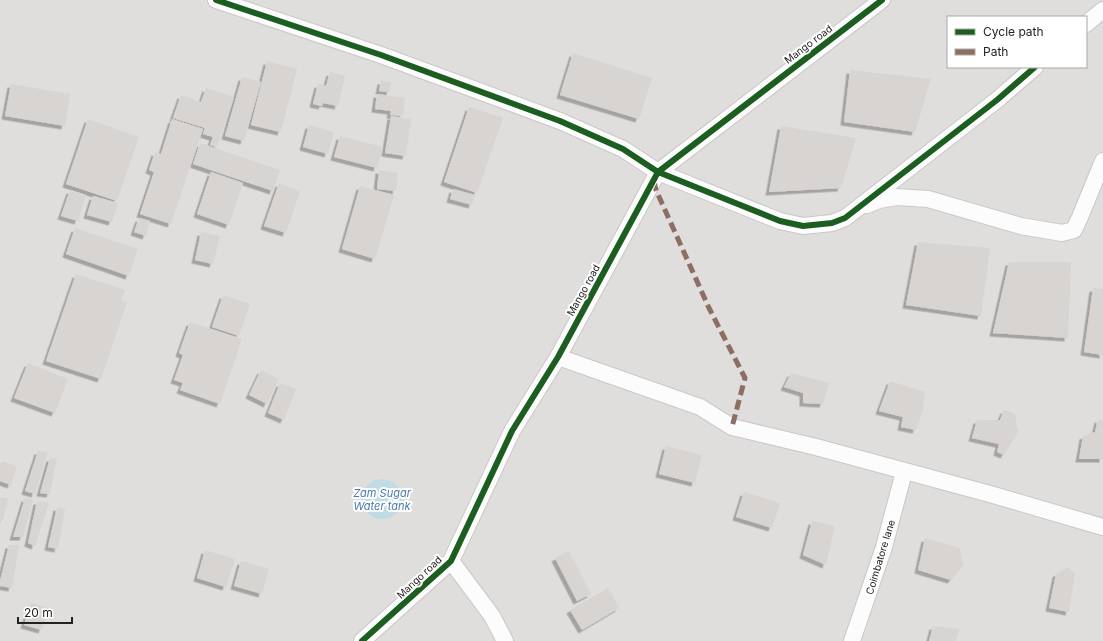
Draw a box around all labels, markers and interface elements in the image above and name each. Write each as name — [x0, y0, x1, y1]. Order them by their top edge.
legend — [947, 16, 1087, 68]
street label: Mango road — [782, 22, 834, 66]
text: Cycle path — [983, 24, 1044, 39]
text: Path — [983, 44, 1008, 59]
street label: Mango road — [564, 262, 602, 318]
water label: Zam Sugar Water tank — [353, 486, 412, 513]
street label: Coimbatore lane — [863, 518, 897, 596]
street label: Mango road — [394, 553, 444, 601]
scale bar — [18, 599, 72, 625]
text: 20 m — [24, 605, 53, 620]

